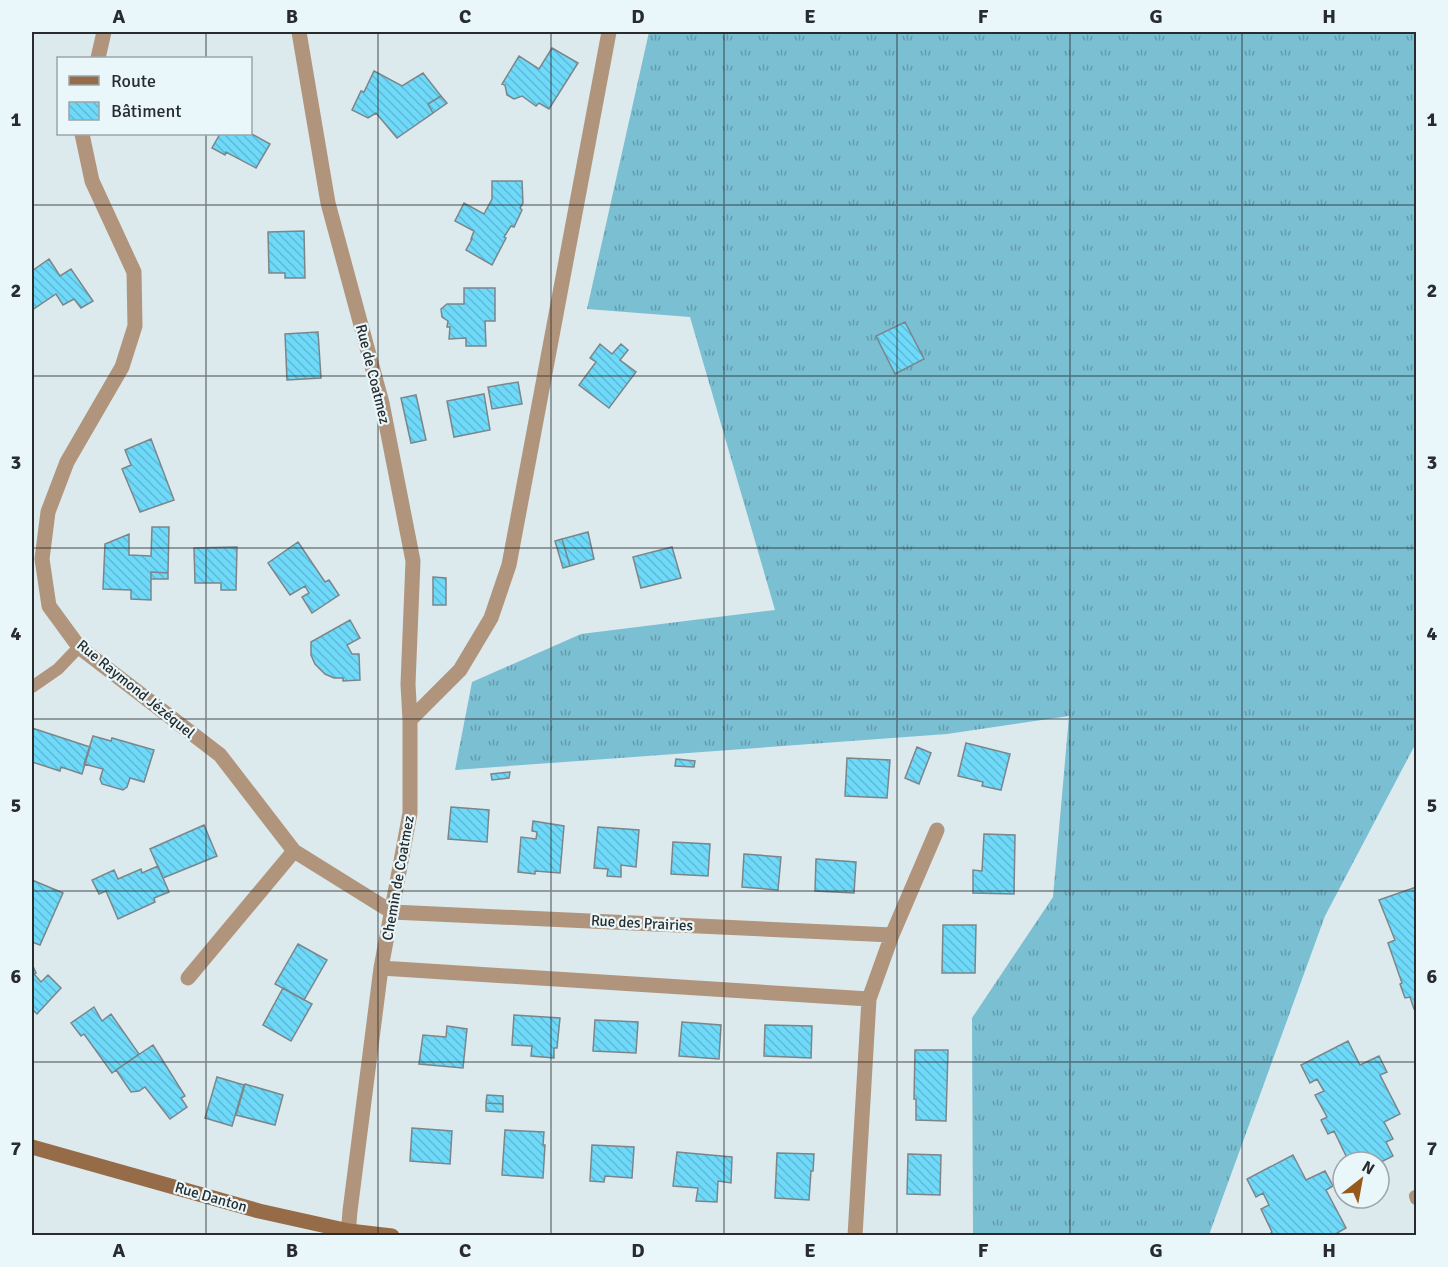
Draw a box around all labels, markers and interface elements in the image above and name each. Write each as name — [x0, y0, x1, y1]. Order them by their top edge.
text: A — [113, 4, 126, 29]
text: B — [286, 4, 298, 29]
text: C — [459, 4, 471, 29]
text: D — [631, 4, 645, 29]
text: E — [804, 4, 816, 29]
text: F — [978, 4, 989, 29]
text: G — [1149, 4, 1163, 29]
text: H — [1322, 4, 1336, 29]
legend — [57, 57, 252, 135]
text: Route — [111, 70, 156, 92]
text: Bâtiment — [111, 100, 182, 122]
text: 1 — [11, 107, 22, 132]
text: 1 — [1427, 107, 1438, 132]
text: 2 — [11, 278, 21, 303]
text: 2 — [1427, 278, 1437, 303]
street label: Rue de Coatmez — [352, 322, 394, 426]
text: 3 — [11, 450, 21, 475]
text: 3 — [1427, 450, 1437, 475]
text: 4 — [11, 621, 22, 646]
text: 4 — [1427, 621, 1438, 646]
street label: Rue Raymond Jézéquel — [73, 636, 199, 742]
text: 5 — [11, 793, 21, 818]
text: 5 — [1427, 793, 1437, 818]
street label: Chemin de Coatmez — [378, 814, 418, 942]
street label: Rue des Prairies — [590, 911, 694, 935]
text: 6 — [11, 964, 22, 989]
text: 6 — [1427, 964, 1438, 989]
text: 7 — [11, 1136, 22, 1161]
text: 7 — [1427, 1136, 1438, 1161]
north arrow — [1331, 1150, 1391, 1210]
text: N — [1358, 1157, 1378, 1179]
street label: Rue Danton — [173, 1178, 249, 1216]
text: A — [113, 1238, 126, 1263]
text: B — [286, 1238, 298, 1263]
text: C — [459, 1238, 471, 1263]
text: D — [631, 1238, 645, 1263]
text: E — [804, 1238, 816, 1263]
text: F — [978, 1238, 989, 1263]
text: G — [1149, 1238, 1163, 1263]
text: H — [1322, 1238, 1336, 1263]

